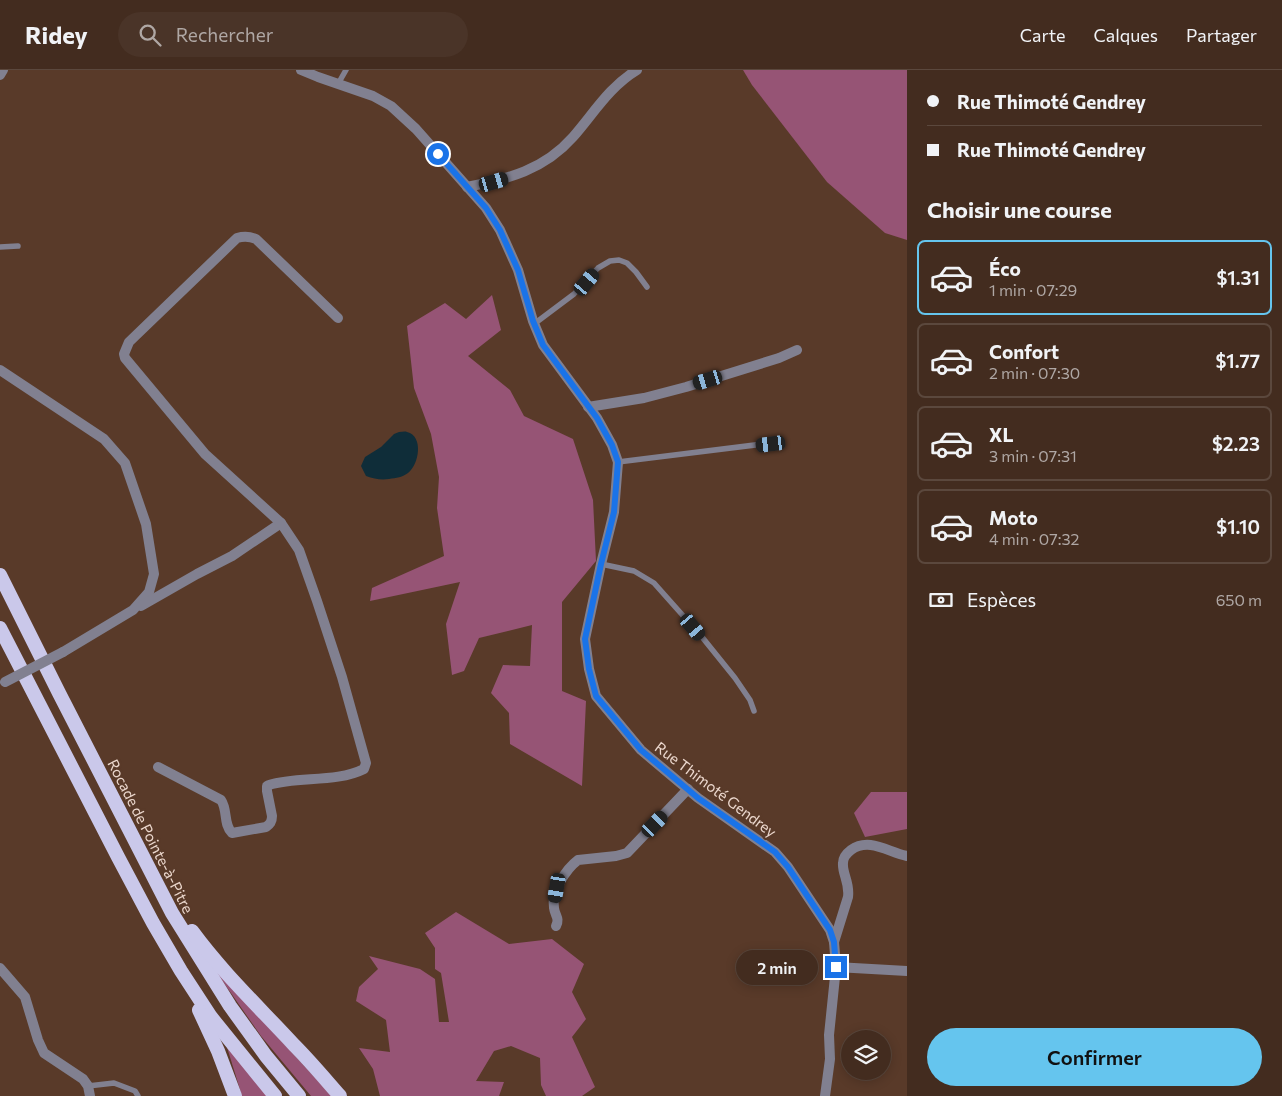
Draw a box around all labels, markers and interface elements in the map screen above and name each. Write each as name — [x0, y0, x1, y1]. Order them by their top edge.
search box — [118, 12, 468, 57]
text: Ridey — [25, 20, 88, 49]
icon: search — [136, 21, 164, 49]
text: Rechercher — [176, 23, 273, 46]
text: Carte — [1020, 24, 1065, 46]
text: Calques — [1093, 24, 1158, 46]
text: Partager — [1186, 24, 1257, 46]
text: Rue Thimoté Gendrey — [957, 90, 1146, 113]
text: Rue Thimoté Gendrey — [957, 138, 1146, 161]
route start — [427, 143, 449, 165]
car — [477, 171, 510, 193]
text: Choisir une course — [927, 196, 1112, 223]
icon: car — [929, 255, 974, 300]
text: Éco — [989, 257, 1021, 280]
car — [571, 266, 602, 298]
text: $1.31 — [1216, 266, 1260, 289]
text: 1 min · 07:29 — [989, 280, 1077, 299]
icon: car — [929, 338, 974, 383]
text: Confort — [989, 340, 1059, 363]
text: $1.77 — [1215, 349, 1260, 372]
text: 2 min · 07:30 — [989, 363, 1080, 382]
car — [691, 368, 724, 392]
icon: car — [929, 421, 974, 466]
text: XL — [989, 423, 1014, 446]
text: $2.23 — [1212, 432, 1260, 455]
car — [755, 435, 786, 453]
text: 3 min · 07:31 — [989, 446, 1077, 465]
icon: car — [929, 504, 974, 549]
text: Moto — [989, 506, 1038, 529]
text: $1.10 — [1216, 515, 1260, 538]
text: 4 min · 07:32 — [989, 529, 1079, 548]
icon: cash — [927, 586, 955, 614]
text: Espèces — [967, 588, 1036, 611]
text: 650 m — [1216, 590, 1262, 609]
car — [677, 611, 708, 643]
street label: Rue Thimoté Gendrey — [652, 737, 780, 841]
street label: Rocade de Pointe-à-Pitre — [104, 756, 198, 916]
car — [639, 808, 670, 840]
car — [547, 872, 566, 904]
callout: 2 min — [736, 950, 818, 984]
route end — [825, 956, 847, 978]
text: 2 min — [757, 958, 797, 977]
button: Confirmer — [927, 1028, 1262, 1086]
map controls — [841, 1030, 891, 1080]
button: layers — [841, 1030, 891, 1080]

